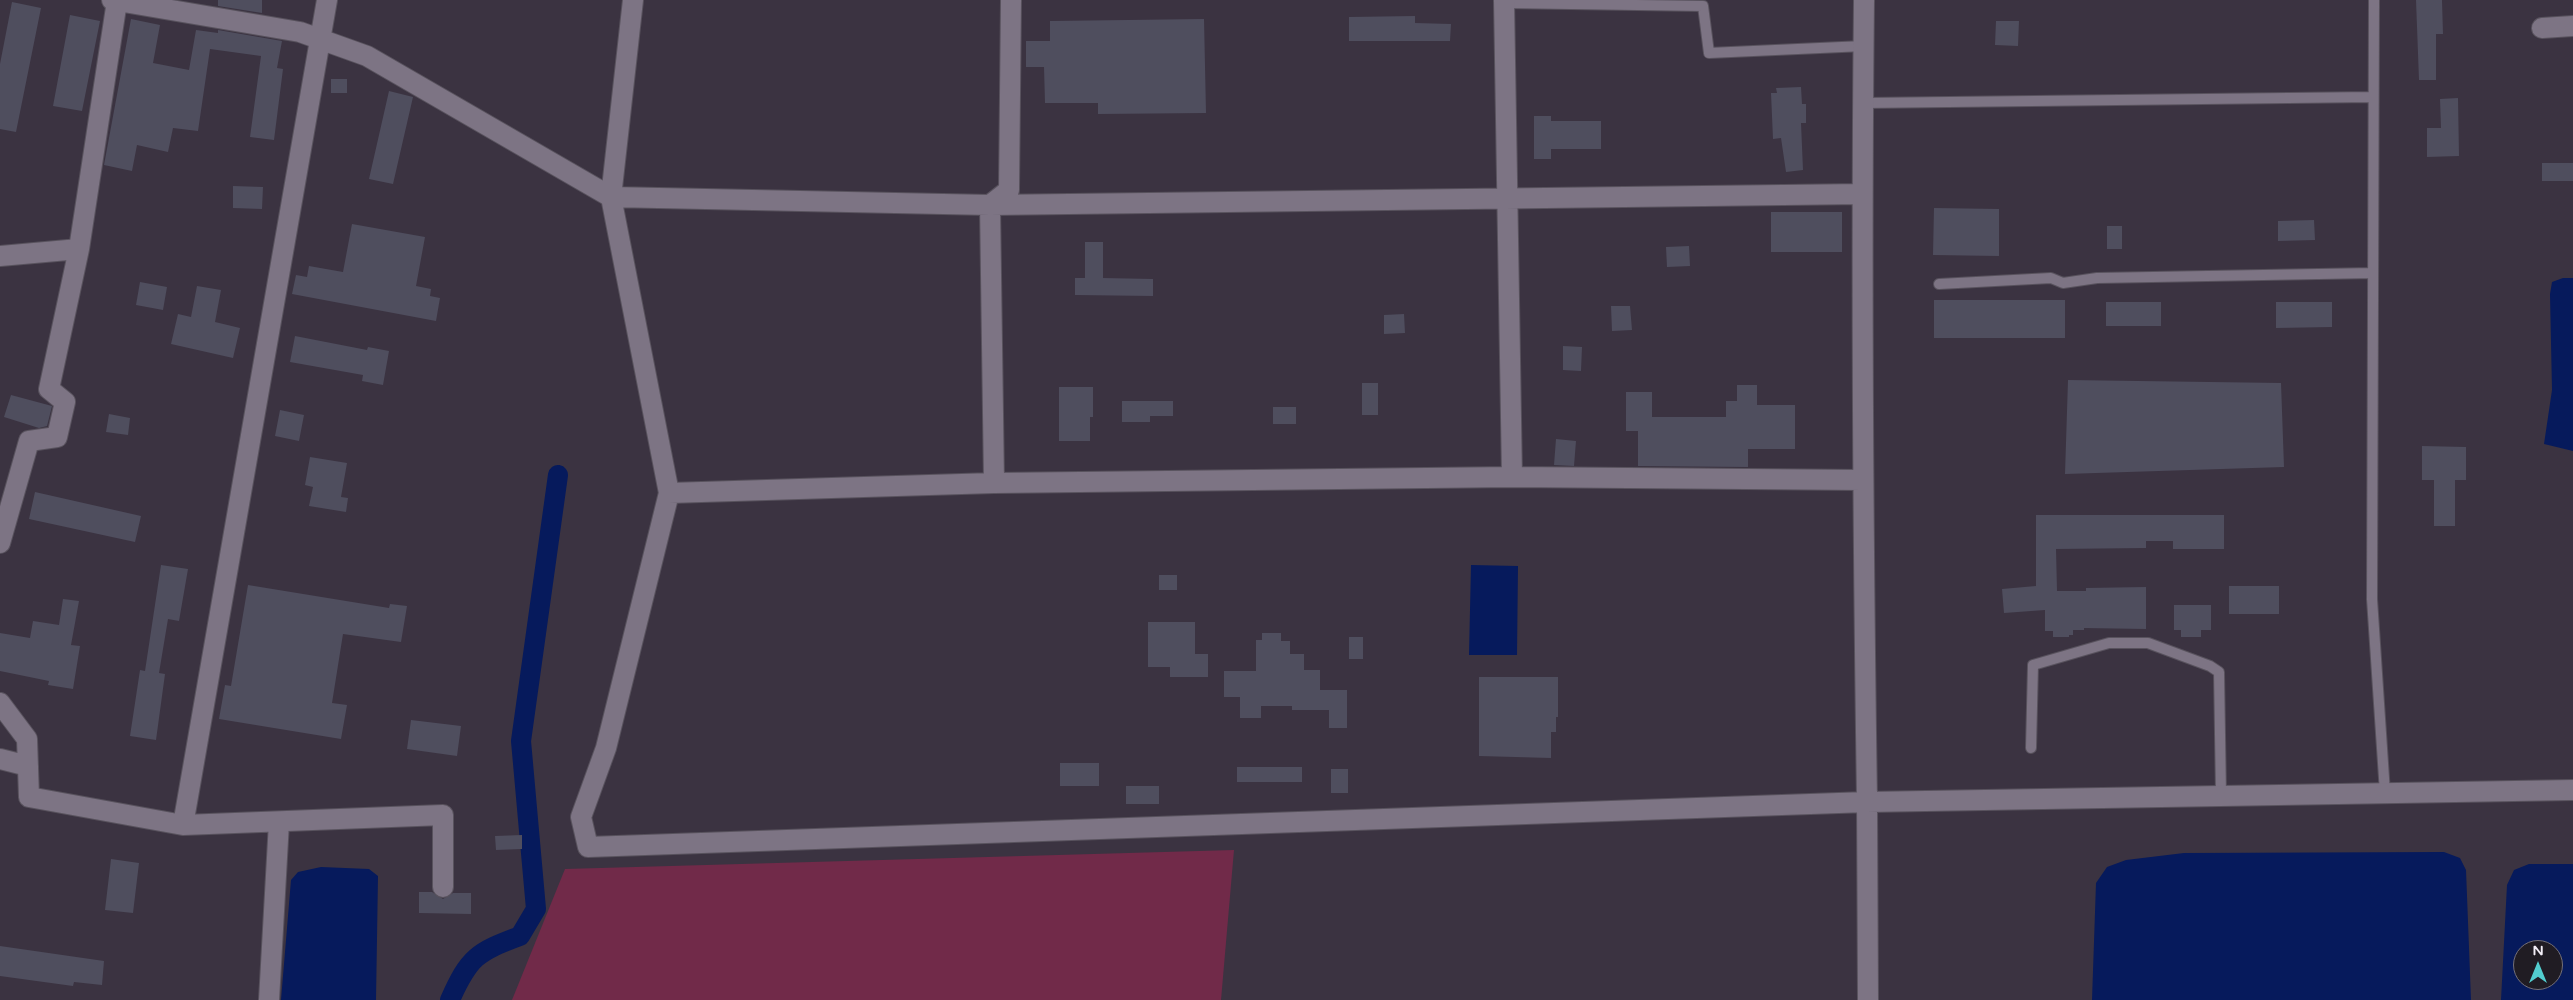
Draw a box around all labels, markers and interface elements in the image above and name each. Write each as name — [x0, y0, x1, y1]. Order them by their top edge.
north arrow — [2513, 940, 2563, 990]
text: N — [2532, 942, 2544, 959]

